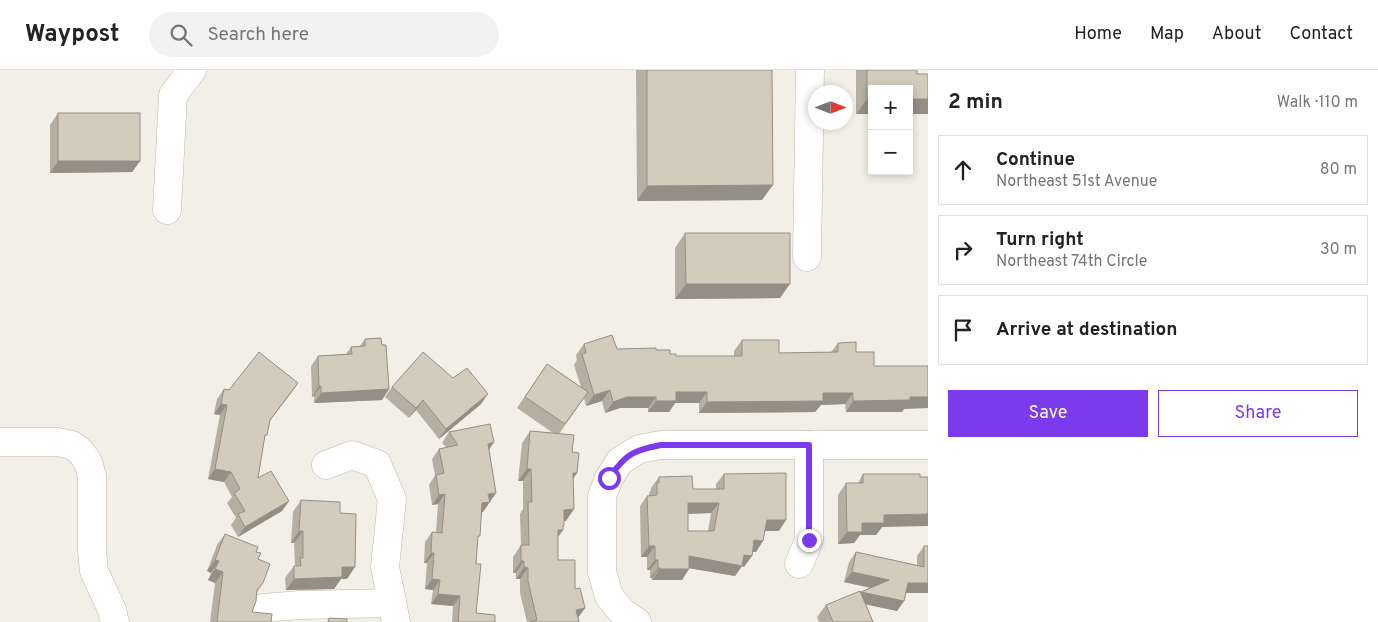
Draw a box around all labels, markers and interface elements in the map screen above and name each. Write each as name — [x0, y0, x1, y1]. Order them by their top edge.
search box — [149, 12, 499, 57]
text: Waypost — [25, 20, 119, 50]
icon: search — [167, 21, 195, 49]
text: Search here — [207, 23, 309, 47]
text: Home — [1074, 23, 1122, 46]
text: Map — [1150, 23, 1184, 46]
text: About — [1212, 23, 1261, 46]
text: Contact — [1289, 23, 1353, 46]
north arrow — [808, 85, 853, 130]
map controls — [868, 85, 913, 175]
button: + — [868, 85, 913, 130]
text: 2 min — [948, 89, 1003, 116]
text: Walk · 110 m — [1277, 93, 1358, 113]
button: − — [868, 130, 913, 175]
text: Continue — [996, 148, 1075, 172]
icon: ahead — [949, 156, 977, 184]
text: 80 m — [1320, 160, 1357, 180]
text: Northeast 51st Avenue — [996, 172, 1157, 192]
text: Turn right — [996, 228, 1084, 252]
icon: right — [949, 236, 977, 264]
text: 30 m — [1320, 240, 1357, 260]
text: Northeast 74th Circle — [996, 252, 1147, 272]
icon: arrive — [949, 316, 977, 344]
text: Arrive at destination — [996, 318, 1177, 342]
button: Save — [948, 390, 1148, 437]
button: Share — [1158, 390, 1358, 437]
route start — [598, 467, 621, 490]
route end — [798, 529, 821, 552]

